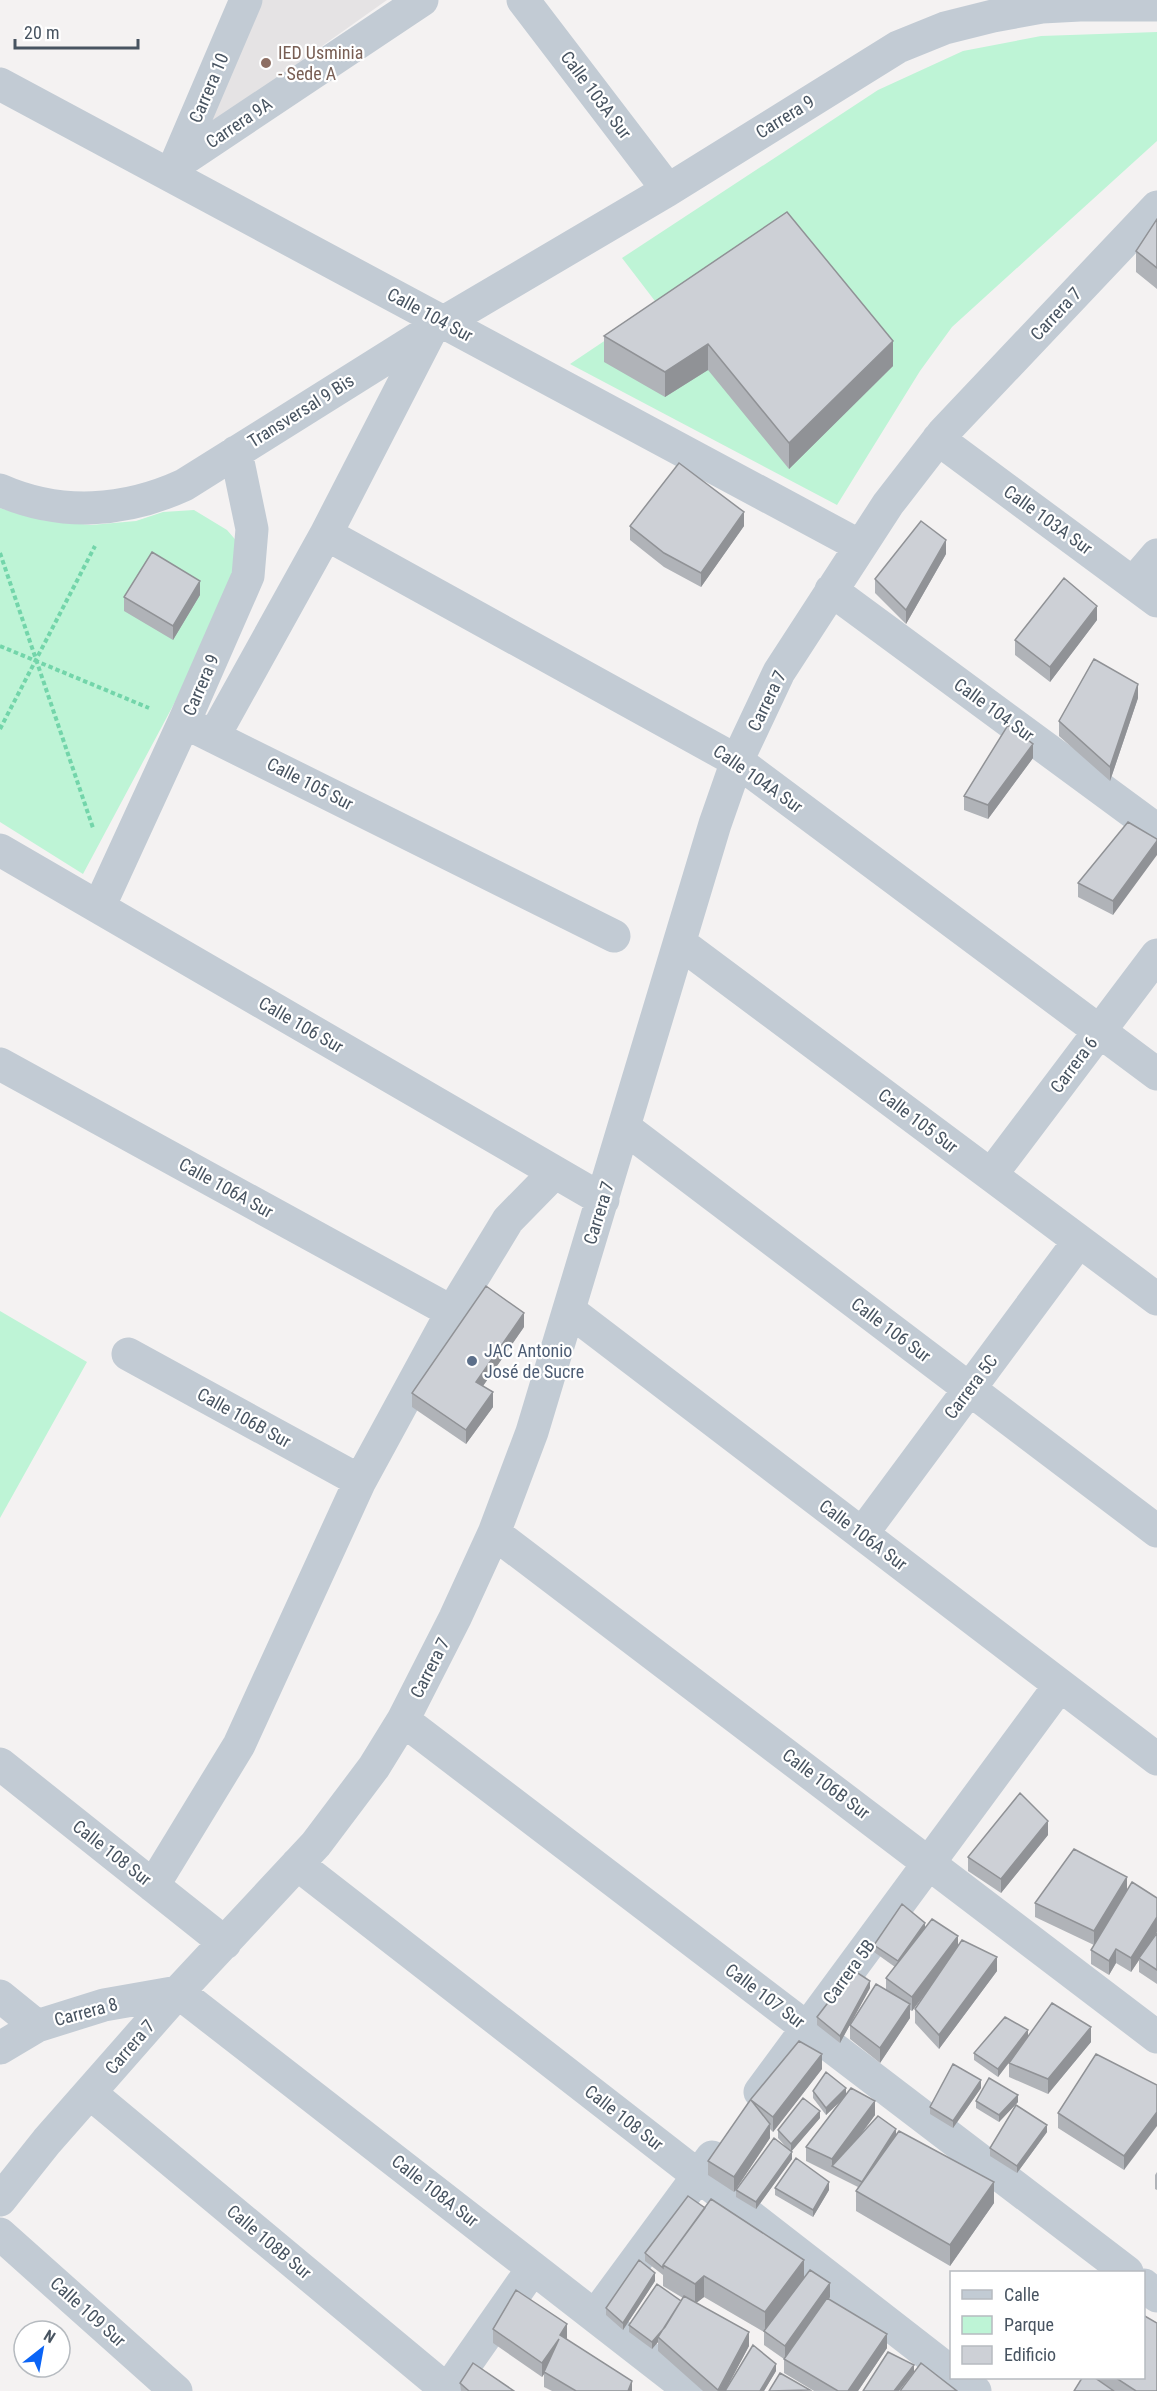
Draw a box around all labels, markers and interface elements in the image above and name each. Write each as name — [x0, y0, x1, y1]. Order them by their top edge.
scale bar — [15, 12, 138, 50]
text: 20 m — [24, 22, 59, 43]
place label: IED Usminia - Sede A — [278, 42, 363, 84]
street label: Calle 103A Sur — [557, 47, 636, 143]
street label: Carrera 10 — [184, 50, 233, 126]
marker: IED Usminia - Sede A — [259, 56, 273, 70]
street label: Carrera 9 — [752, 90, 818, 143]
street label: Carrera 9A — [202, 93, 276, 152]
street label: Calle 104 Sur — [384, 283, 477, 346]
street label: Carrera 7 — [1026, 283, 1085, 345]
street label: Transversal 9 Bis — [244, 370, 358, 452]
street label: Calle 103A Sur — [1000, 480, 1097, 559]
street label: Carrera 9 — [178, 651, 223, 719]
street label: Carrera 7 — [743, 667, 790, 735]
street label: Calle 104 Sur — [950, 673, 1039, 746]
street label: Calle 104A Sur — [710, 740, 807, 817]
street label: Calle 105 Sur — [264, 753, 357, 814]
street label: Calle 106 Sur — [255, 992, 348, 1057]
street label: Carrera 6 — [1046, 1032, 1101, 1097]
street label: Calle 105 Sur — [874, 1084, 963, 1158]
street label: Calle 106A Sur — [176, 1153, 277, 1222]
street label: Carrera 7 — [579, 1179, 618, 1247]
street label: Calle 106 Sur — [847, 1293, 936, 1367]
place label: JAC Antonio José de Sucre — [484, 1340, 584, 1382]
street label: Carrera 5C — [940, 1350, 1002, 1423]
marker: JAC Antonio José de Sucre — [465, 1354, 479, 1368]
street label: Calle 106B Sur — [194, 1383, 295, 1452]
street label: Calle 106A Sur — [815, 1495, 912, 1575]
street label: Carrera 7 — [405, 1634, 454, 1701]
street label: Calle 106B Sur — [779, 1744, 874, 1824]
street label: Calle 108 Sur — [69, 1815, 156, 1890]
street label: Carrera 5B — [818, 1935, 879, 2008]
street label: Calle 107 Sur — [721, 1959, 810, 2033]
street label: Carrera 8 — [52, 1993, 120, 2030]
street label: Carrera 7 — [100, 2015, 159, 2078]
street label: Calle 108 Sur — [581, 2080, 668, 2155]
street label: Calle 108A Sur — [388, 2150, 483, 2231]
street label: Calle 108B Sur — [223, 2200, 316, 2283]
legend — [950, 2271, 1145, 2379]
street label: Calle 109 Sur — [46, 2272, 131, 2351]
text: Calle — [1004, 2284, 1040, 2305]
text: Parque — [1004, 2314, 1054, 2335]
north arrow — [12, 2319, 72, 2379]
text: N — [40, 2326, 59, 2347]
text: Edificio — [1004, 2344, 1056, 2365]

